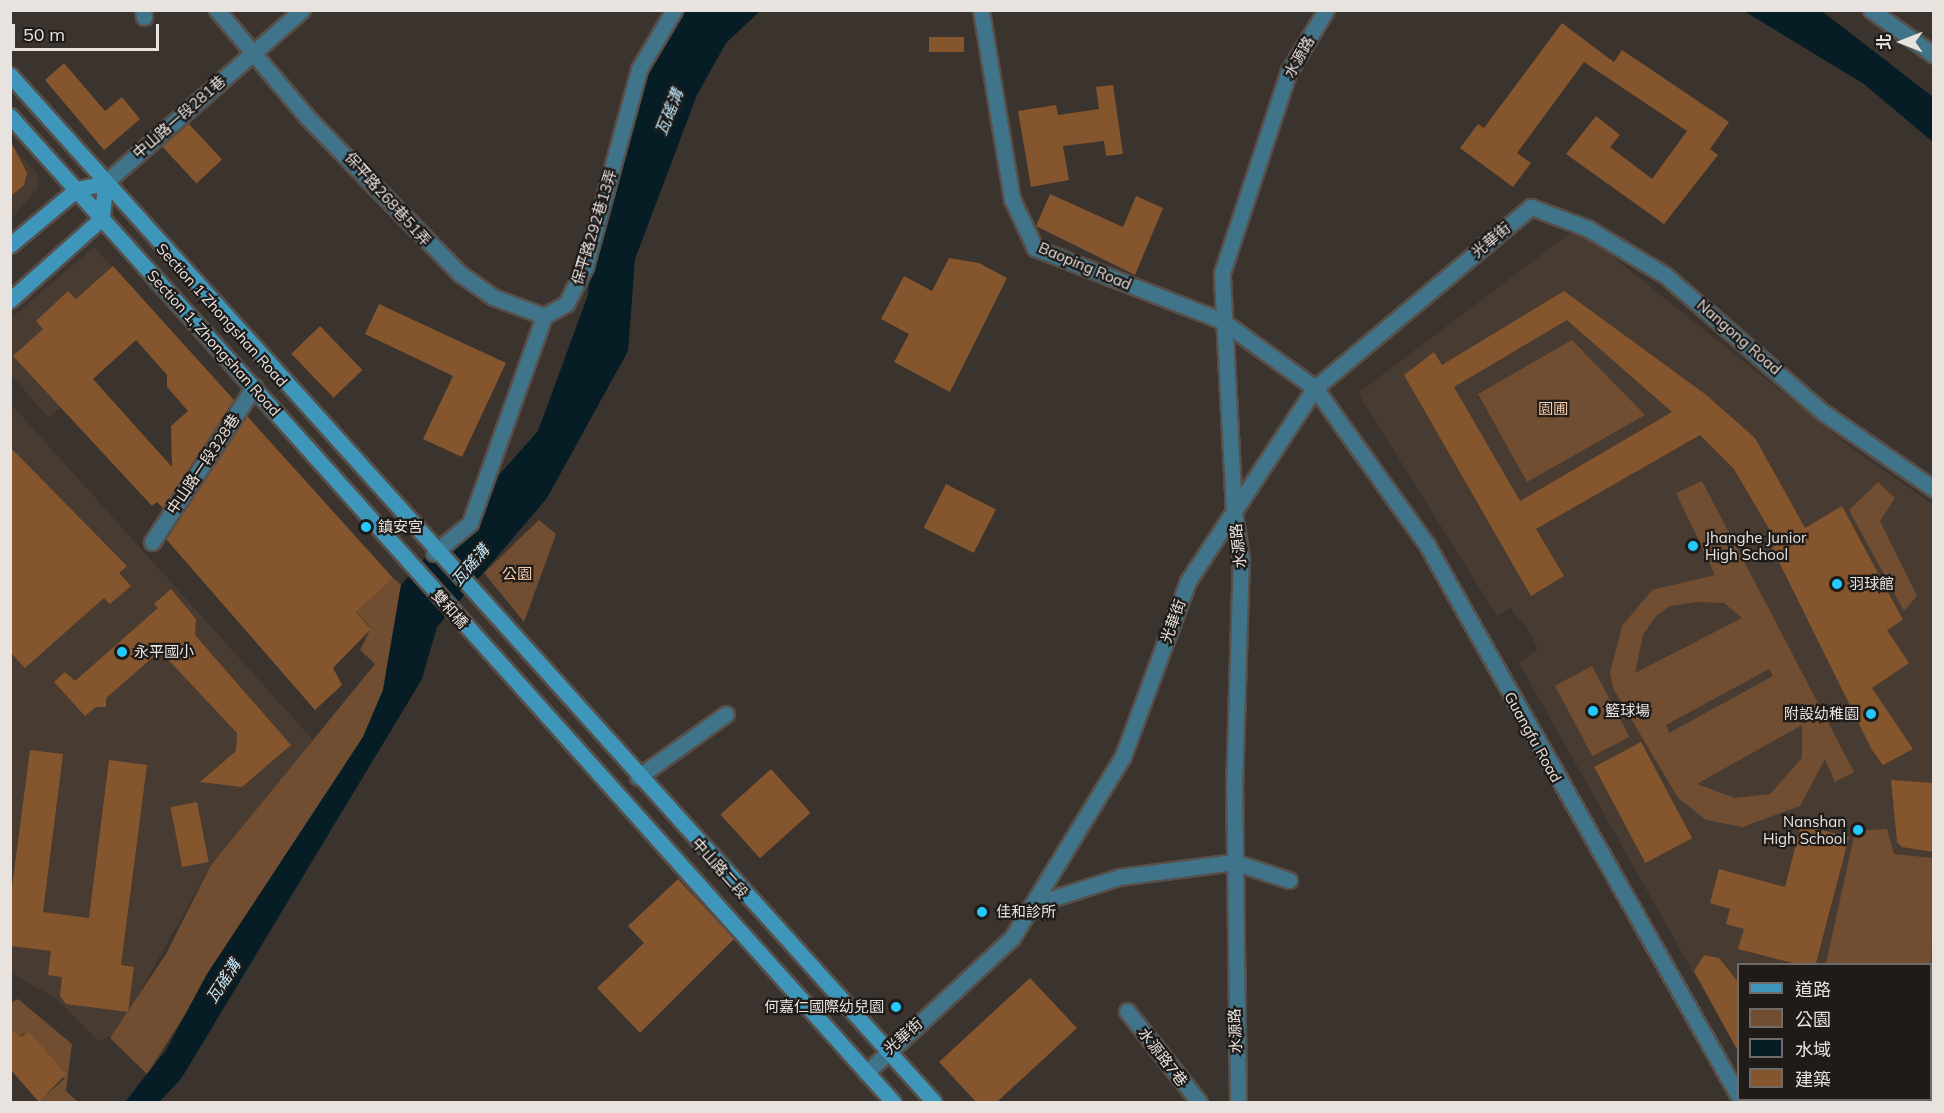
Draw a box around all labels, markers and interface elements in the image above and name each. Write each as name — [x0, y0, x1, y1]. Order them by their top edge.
scale bar — [15, 12, 162, 50]
north arrow — [1872, 12, 1932, 72]
text: 50 m — [23, 23, 65, 46]
street label: 水源路 — [1280, 33, 1318, 81]
text: 北 — [1874, 34, 1894, 50]
street label: 中山路一段281巷 — [129, 72, 229, 162]
water label: 瓦磘溝 — [651, 86, 687, 138]
street label: 保平路268巷51弄 — [341, 148, 435, 250]
street label: 保平路292巷13弄 — [568, 167, 620, 287]
street label: 光華街 — [1468, 219, 1514, 261]
street label: Baoping Road — [1036, 238, 1134, 294]
street label: Section 1 Zhongshan Road — [153, 240, 291, 390]
street label: Section 1, Zhongshan Road — [144, 266, 284, 420]
street label: Nangong Road — [1693, 296, 1785, 378]
park label: 園圃 — [1538, 400, 1568, 418]
street label: 中山路一段328巷 — [163, 410, 243, 518]
place label: 鎮安宮 — [378, 518, 423, 536]
marker: 鎮安宮 — [359, 520, 373, 534]
street label: 水源路 — [1227, 523, 1249, 569]
place label: Jhanghe Junior High School — [1705, 528, 1806, 563]
marker: Jhanghe Junior High School — [1686, 539, 1700, 553]
water label: 瓦磘溝 — [447, 541, 493, 589]
park label: 公園 — [502, 565, 532, 583]
place label: 羽球館 — [1849, 575, 1894, 593]
marker: 羽球館 — [1830, 577, 1844, 591]
street label: 雙和橋 — [428, 586, 472, 632]
street label: 光華街 — [1157, 597, 1189, 645]
place label: 永平國小 — [134, 643, 194, 661]
marker: 永平國小 — [115, 645, 129, 659]
street label: Guangfu Road — [1501, 689, 1565, 785]
place label: 籃球場 — [1605, 702, 1650, 720]
marker: 籃球場 — [1586, 704, 1600, 718]
place label: 附設幼稚園 — [1784, 705, 1859, 723]
marker: 附設幼稚園 — [1864, 707, 1878, 721]
place label: Nanshan High School — [1763, 812, 1846, 847]
marker: Nanshan High School — [1851, 823, 1865, 837]
street label: 中山路二段 — [688, 834, 752, 902]
marker: 佳和診所 — [973, 903, 991, 921]
place label: 佳和診所 — [996, 903, 1056, 921]
water label: 瓦磘溝 — [202, 956, 244, 1006]
legend — [1737, 963, 1932, 1101]
text: 道路 — [1795, 978, 1831, 1001]
place label: 何嘉仁國際幼兒園 — [764, 998, 884, 1016]
marker: 何嘉仁國際幼兒園 — [889, 1000, 903, 1014]
street label: 水源路 — [1225, 1008, 1245, 1054]
text: 公園 — [1795, 1008, 1831, 1031]
street label: 光華街 — [880, 1014, 926, 1058]
street label: 水源路7巷 — [1135, 1024, 1191, 1090]
text: 水域 — [1795, 1038, 1831, 1061]
text: 建築 — [1795, 1068, 1831, 1091]

